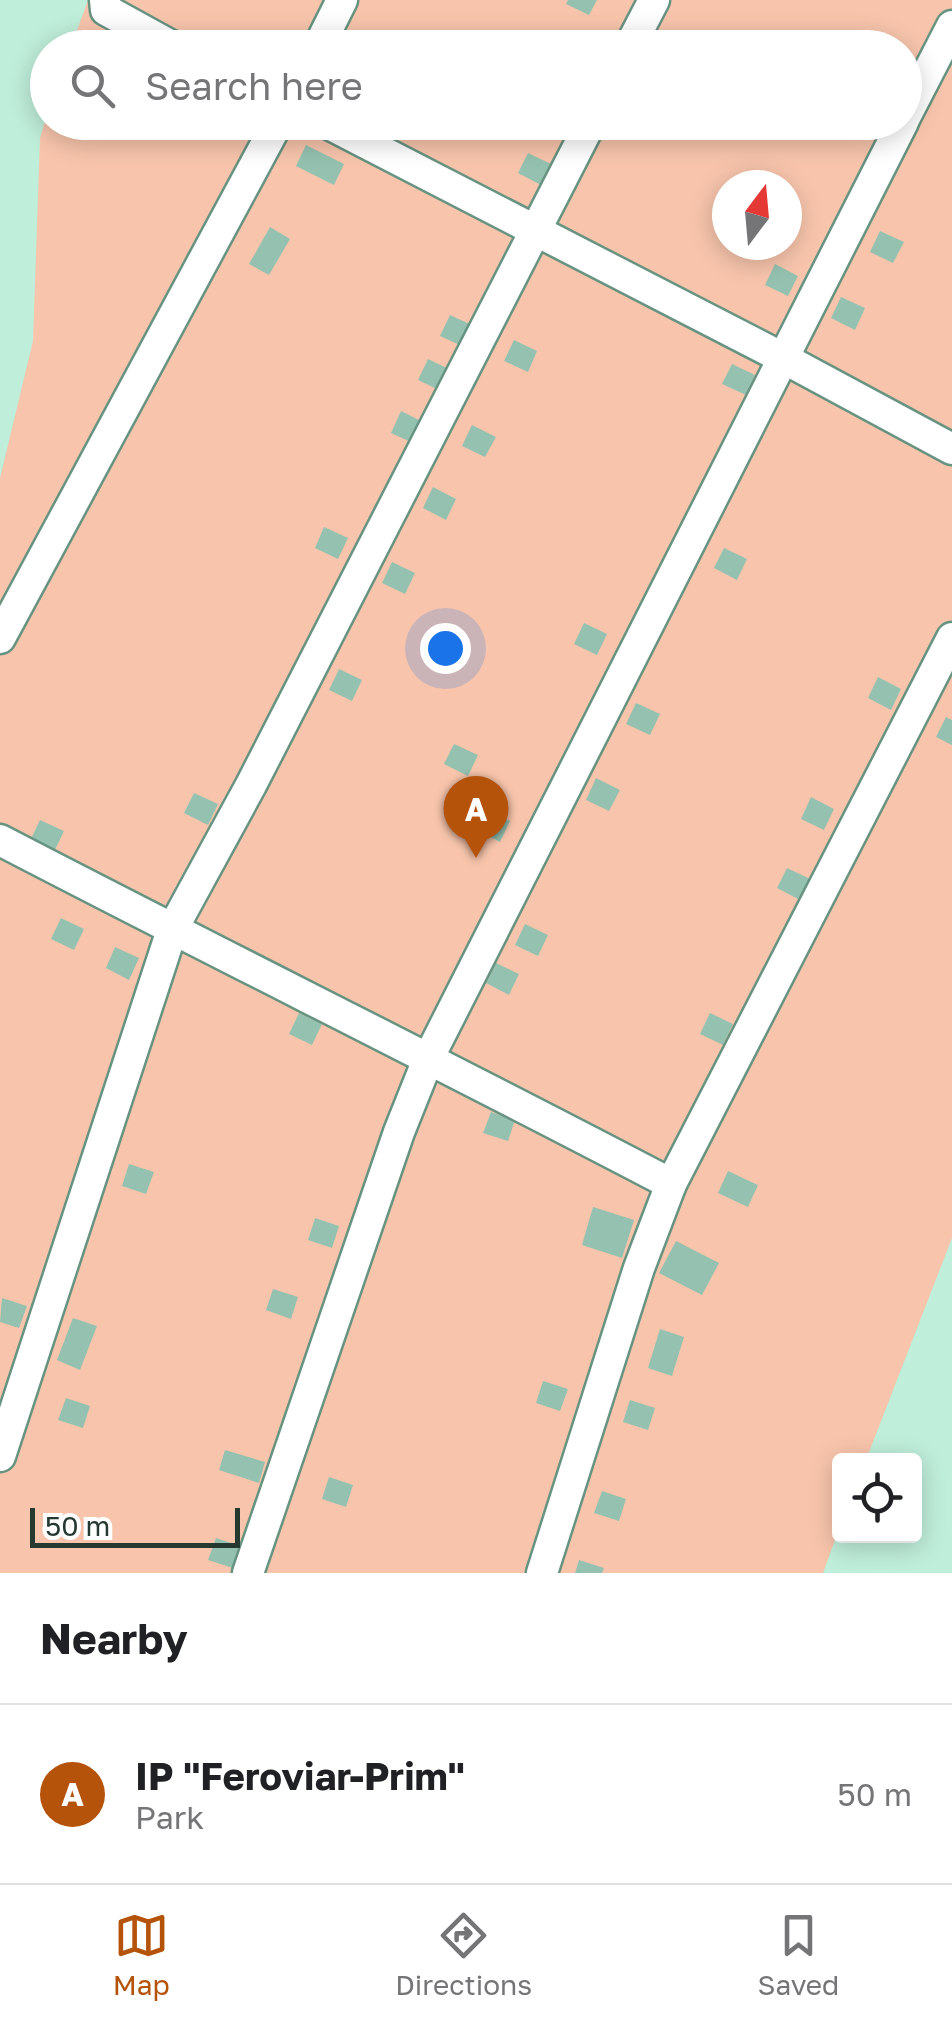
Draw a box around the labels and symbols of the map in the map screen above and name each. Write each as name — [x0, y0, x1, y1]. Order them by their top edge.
north arrow — [712, 170, 802, 260]
your location — [420, 623, 471, 674]
pin: A — [444, 776, 508, 858]
scale bar — [30, 1503, 240, 1548]

